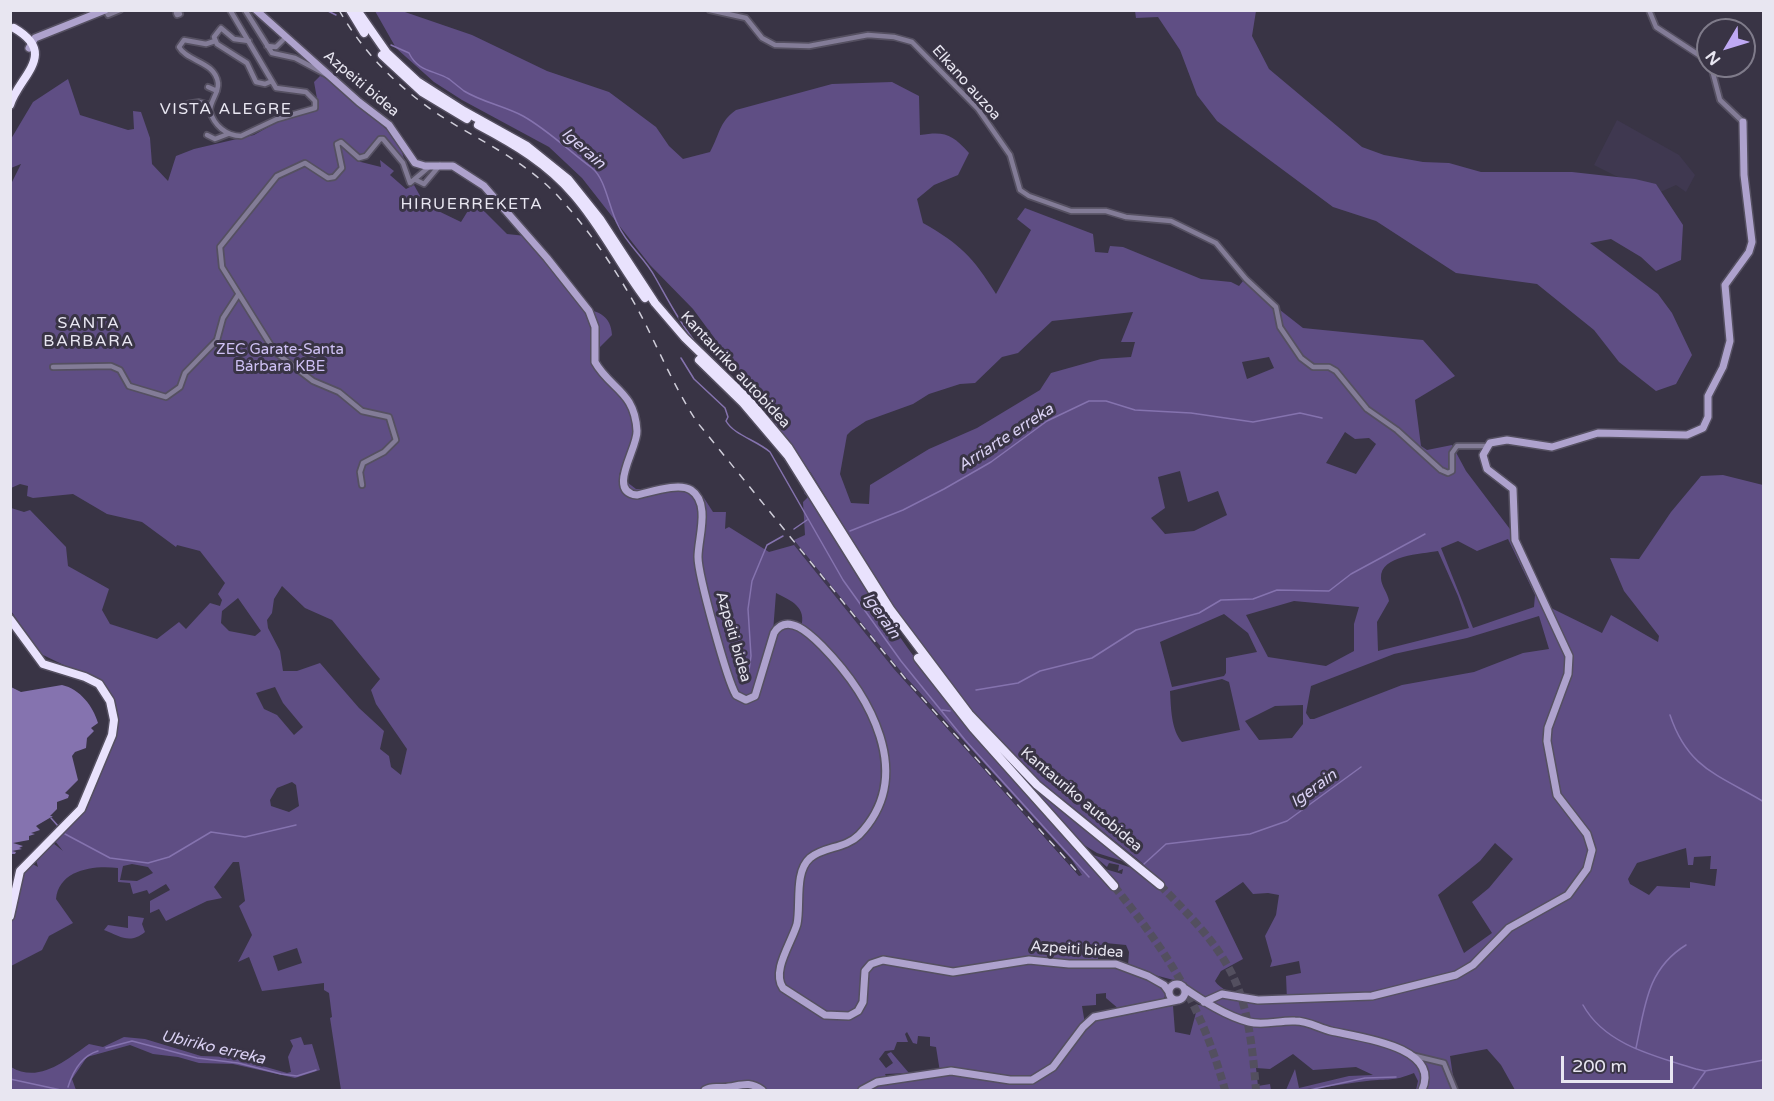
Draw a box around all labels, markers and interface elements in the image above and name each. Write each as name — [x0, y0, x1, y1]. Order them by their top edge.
north arrow — [1696, 18, 1756, 78]
street label: Elkano auzoa — [928, 42, 1004, 124]
street label: Azpeiti bidea — [319, 47, 403, 121]
text: N — [1702, 47, 1725, 69]
district label: VISTA ALEGRE — [160, 100, 292, 120]
water label: Igerain — [557, 124, 609, 174]
district label: HIRUERREKETA — [401, 195, 543, 215]
street label: Kantauriko autobidea — [676, 308, 794, 432]
district label: SANTA BARBARA — [43, 314, 135, 352]
park label: ZEC Garate-Santa Bárbara KBE — [216, 341, 344, 376]
water label: Arriarte erreka — [955, 400, 1057, 476]
water label: Igerain — [858, 589, 904, 643]
street label: Azpeiti bidea — [711, 590, 755, 684]
street label: Kantauriko autobidea — [1017, 744, 1145, 856]
water label: Igerain — [1287, 766, 1341, 812]
street label: Azpeiti bidea — [1030, 938, 1124, 962]
water label: Ubiriko erreka — [159, 1027, 267, 1069]
scale bar — [1564, 1044, 1676, 1082]
text: 200 m — [1572, 1055, 1627, 1077]

